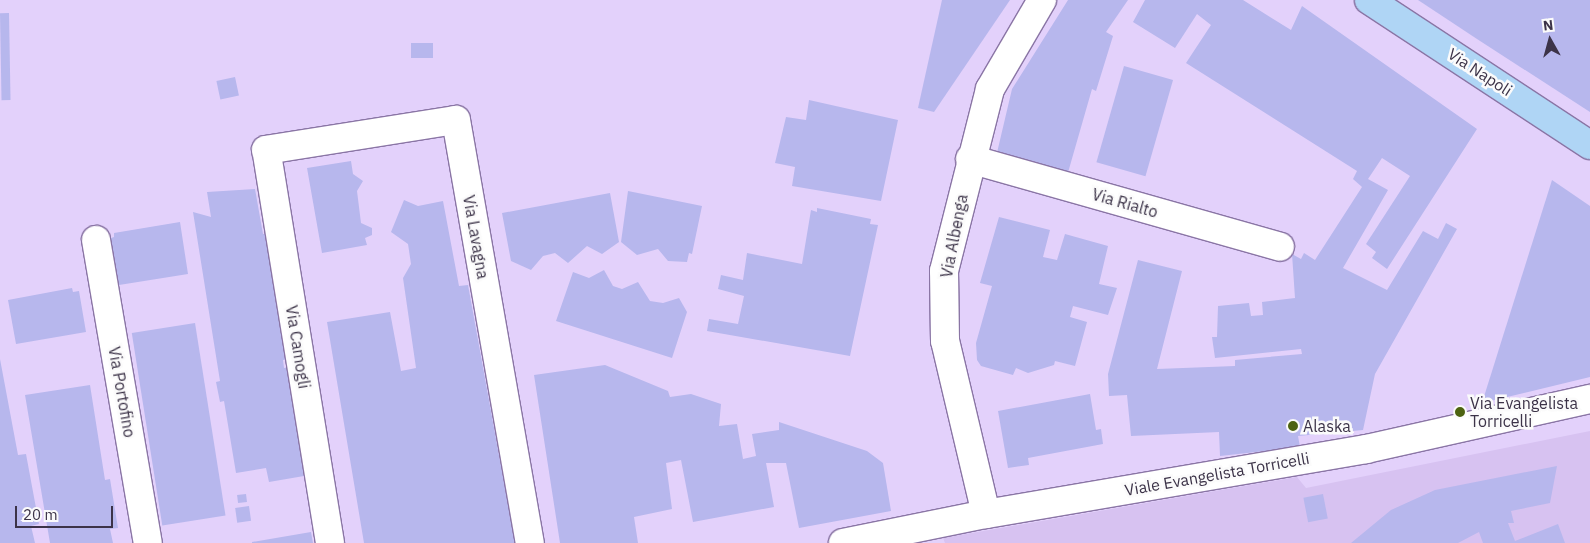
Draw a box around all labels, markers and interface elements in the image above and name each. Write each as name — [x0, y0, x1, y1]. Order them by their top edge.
north arrow — [1525, 15, 1575, 65]
text: N — [1542, 16, 1554, 35]
street label: Via Napoli — [1444, 44, 1516, 100]
street label: Via Rialto — [1090, 184, 1160, 222]
street label: Via Albenga — [936, 193, 972, 279]
street label: Via Lavagna — [459, 194, 493, 280]
street label: Via Camogli — [282, 304, 314, 390]
street label: Via Portofino — [105, 345, 139, 439]
place label: Via Evangelista Torricelli — [1470, 393, 1578, 431]
marker: Via Evangelista Torricelli — [1454, 406, 1466, 418]
place label: Alaska — [1303, 416, 1351, 436]
marker: Alaska — [1287, 420, 1299, 432]
street label: Viale Evangelista Torricelli — [1123, 448, 1311, 500]
scale bar — [18, 496, 115, 528]
text: 20 m — [23, 505, 58, 524]

